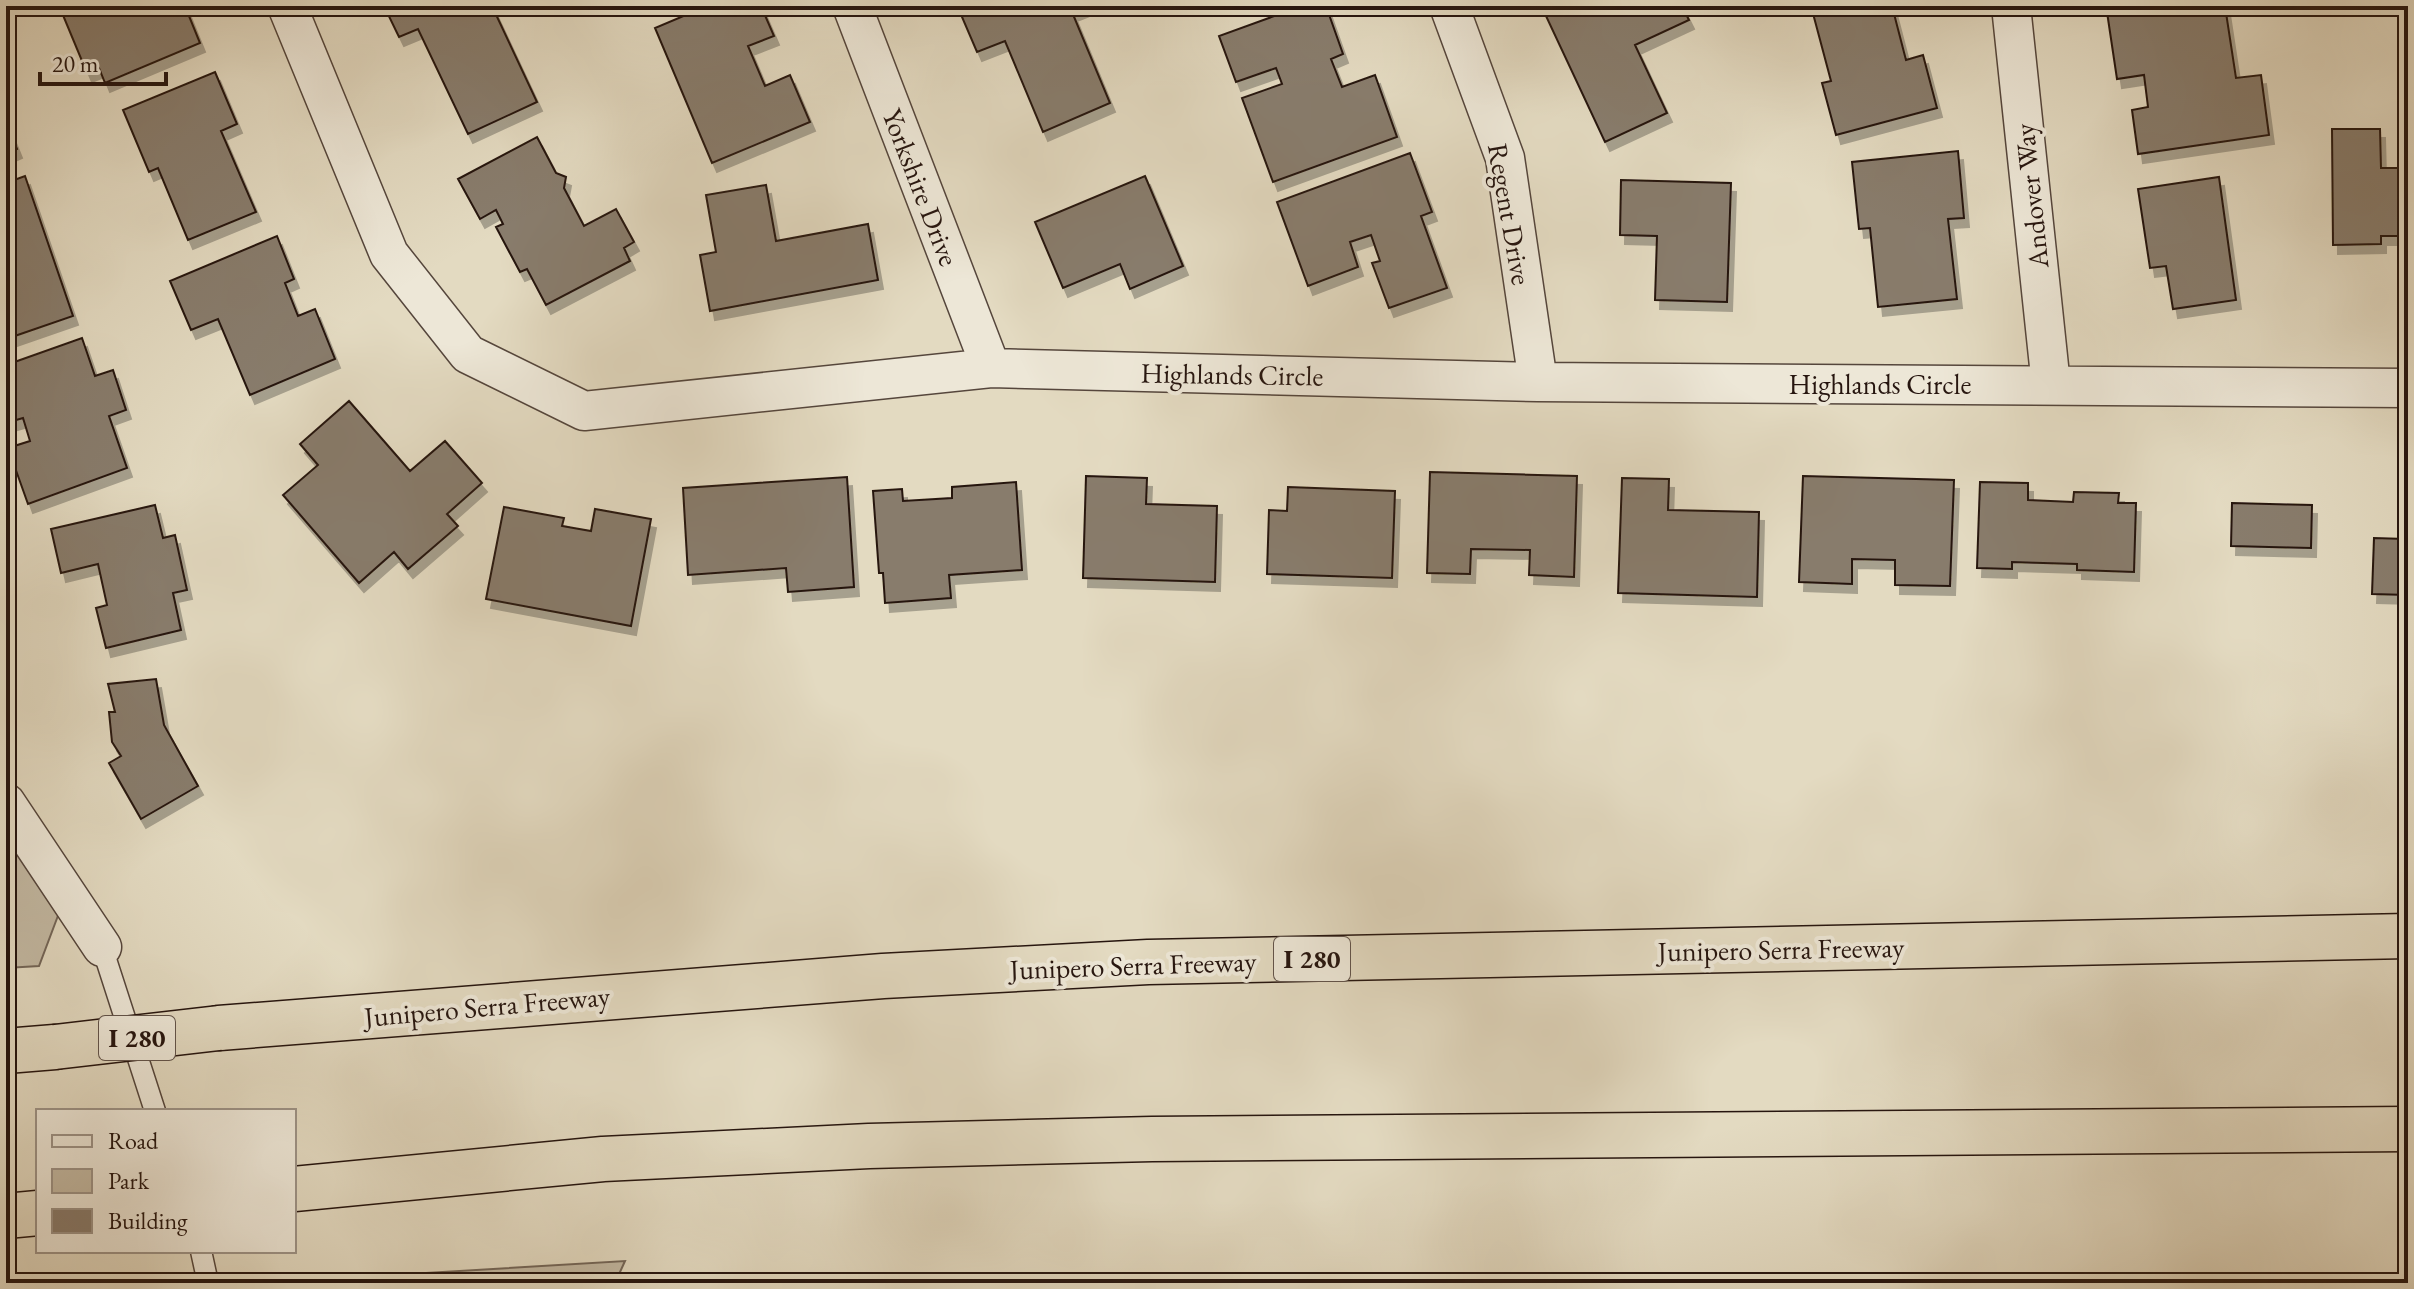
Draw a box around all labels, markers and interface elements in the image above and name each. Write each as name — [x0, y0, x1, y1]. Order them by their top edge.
scale bar — [40, 36, 166, 86]
text: 20 m — [52, 48, 99, 79]
street label: Yorkshire Drive — [874, 103, 968, 271]
street label: Andover Way — [2005, 121, 2057, 271]
street label: Regent Drive — [1480, 140, 1540, 288]
street label: Highlands Circle — [1140, 354, 1324, 394]
street label: Highlands Circle — [1789, 366, 1971, 402]
street label: Junipero Serra Freeway — [1655, 929, 1905, 969]
road number: I 280 — [1274, 937, 1350, 981]
street label: Junipero Serra Freeway — [1007, 943, 1258, 987]
street label: Junipero Serra Freeway — [361, 977, 612, 1035]
road number: I 280 — [99, 1016, 175, 1060]
legend — [36, 1109, 296, 1253]
text: Road — [108, 1125, 159, 1156]
text: Park — [108, 1165, 150, 1196]
text: Building — [108, 1205, 188, 1236]

